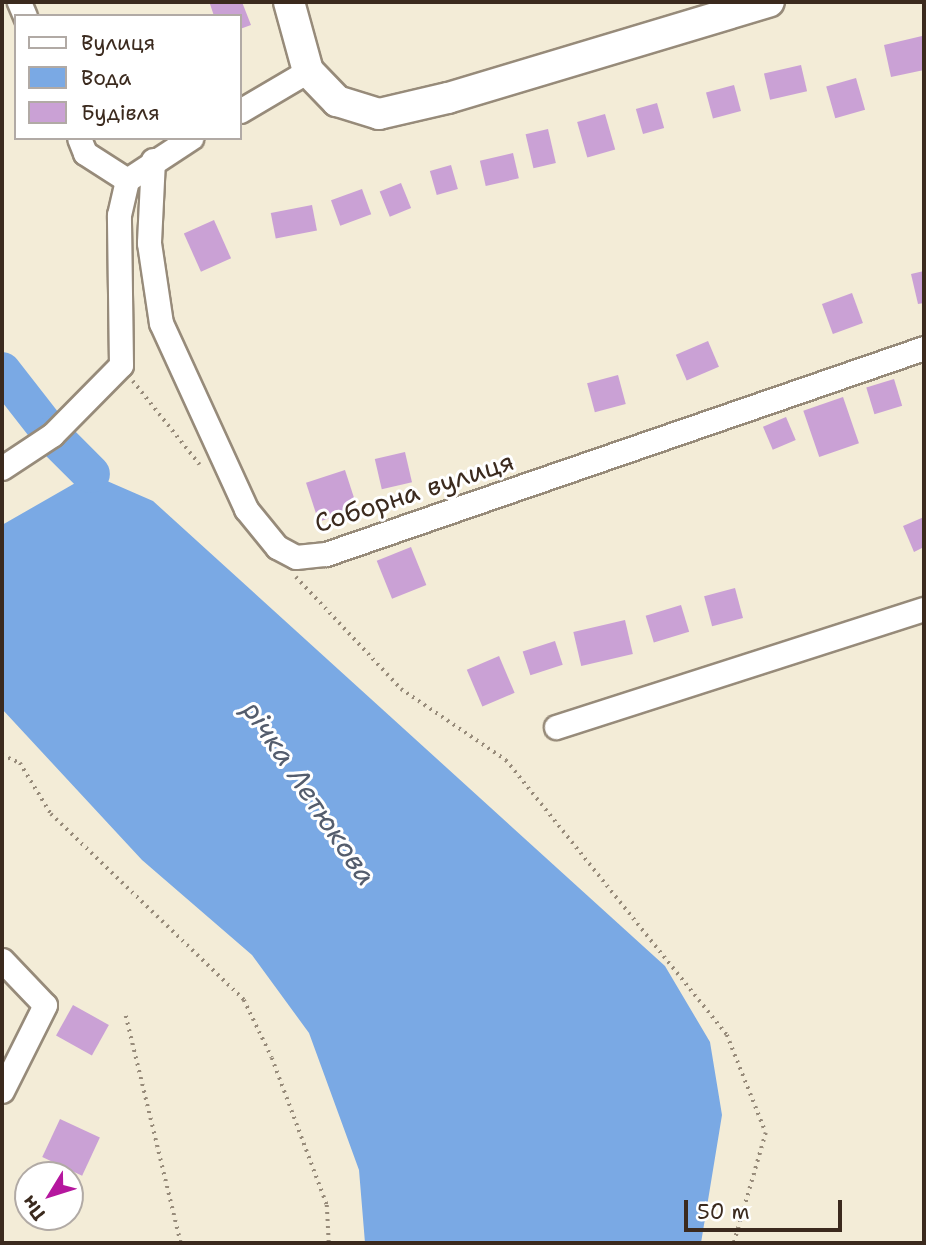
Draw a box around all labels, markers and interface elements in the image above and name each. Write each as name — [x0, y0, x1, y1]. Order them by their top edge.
legend — [14, 14, 242, 140]
text: Вулиця — [81, 29, 155, 57]
text: Вода — [81, 64, 131, 92]
text: Будівля — [81, 99, 160, 127]
street label: Соборна вулиця — [310, 445, 518, 539]
water label: річка Летюкова — [236, 695, 384, 891]
north arrow — [14, 1161, 84, 1231]
scale bar — [688, 1186, 846, 1230]
text: Пн — [16, 1190, 51, 1226]
text: 50 m — [697, 1198, 750, 1226]

